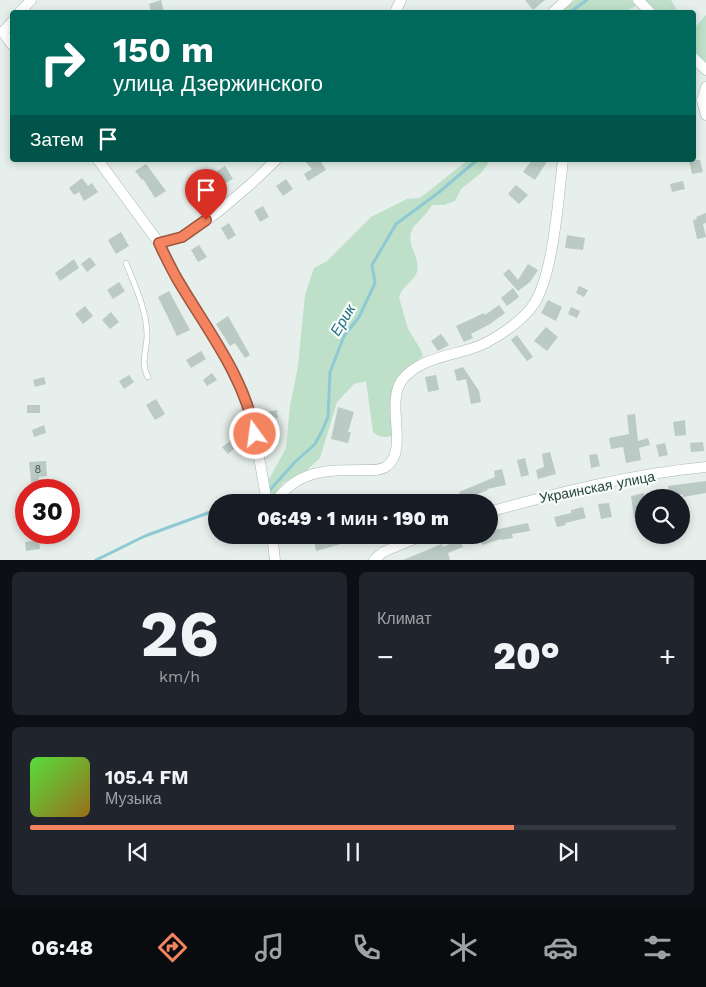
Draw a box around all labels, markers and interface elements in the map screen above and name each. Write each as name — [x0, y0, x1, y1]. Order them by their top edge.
text: 150 m — [113, 29, 214, 71]
icon: right — [30, 30, 95, 95]
text: улица Дзержинского — [113, 71, 323, 96]
icon: arrive — [94, 125, 122, 153]
text: Затем — [30, 128, 84, 151]
pin — [185, 169, 227, 220]
icon: arrive — [192, 176, 220, 204]
water label: Ерик — [327, 300, 360, 339]
position arrow — [228, 407, 280, 459]
house number: 8 — [35, 463, 42, 476]
street label: Украинская улица — [538, 468, 656, 506]
speed limit sign: 30 — [15, 479, 80, 544]
map controls — [635, 489, 690, 544]
button: search — [635, 489, 690, 544]
text: 06:49 · 1 мин · 190 m — [257, 507, 449, 530]
text: 26 — [140, 596, 219, 672]
text: Климат — [377, 609, 431, 628]
text: 20° — [493, 634, 560, 678]
text: − — [377, 640, 394, 673]
text: + — [659, 640, 676, 673]
text: km/h — [159, 667, 200, 686]
text: 105.4 FM — [105, 766, 188, 789]
text: Музыка — [105, 789, 162, 808]
icon: previous — [124, 838, 152, 866]
icon: pause — [339, 838, 367, 866]
icon: next — [554, 838, 582, 866]
icon: directions — [155, 930, 190, 965]
icon: music — [252, 930, 287, 965]
icon: phone — [349, 930, 384, 965]
icon: climate — [446, 930, 481, 965]
icon: car — [543, 930, 578, 965]
icon: filters — [640, 930, 675, 965]
text: 06:48 — [31, 935, 93, 960]

